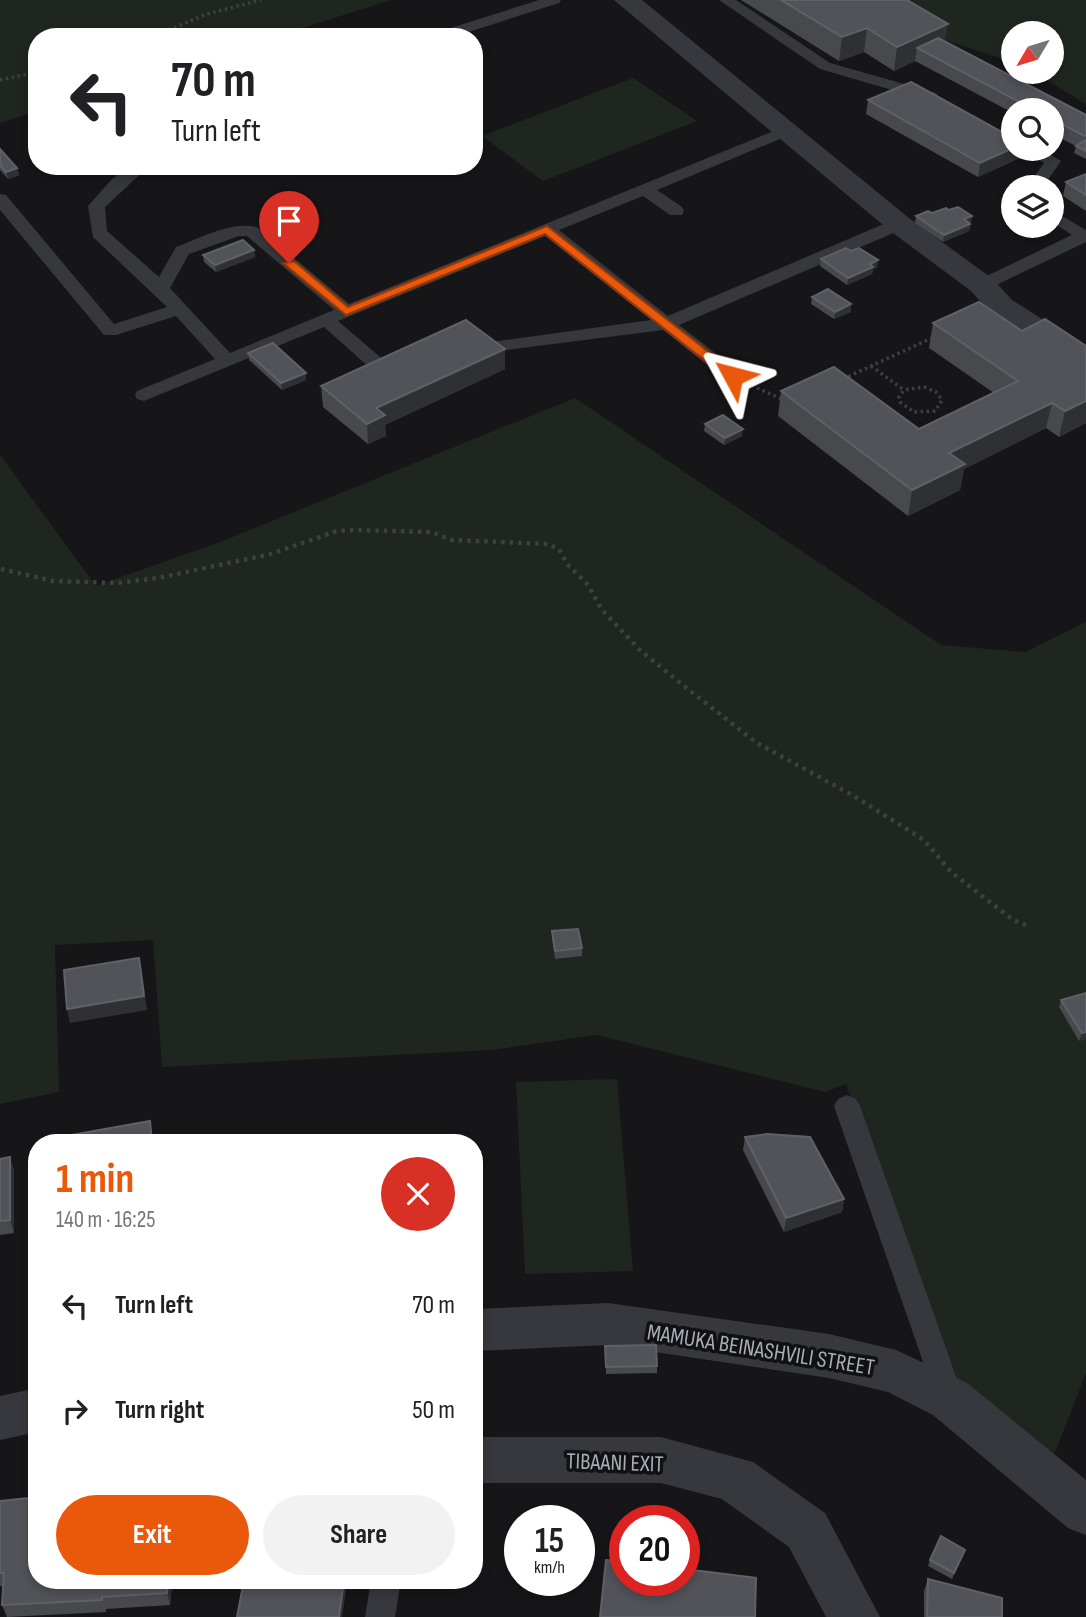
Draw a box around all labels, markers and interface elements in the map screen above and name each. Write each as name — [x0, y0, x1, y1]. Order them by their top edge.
north arrow — [1001, 21, 1064, 84]
map controls — [1001, 21, 1064, 238]
text: 70 m — [171, 52, 256, 111]
icon: left — [56, 56, 147, 147]
button: search — [1001, 98, 1064, 161]
text: Turn left — [171, 112, 261, 151]
button: layers — [1001, 175, 1064, 238]
pin — [259, 191, 319, 263]
icon: arrive — [270, 202, 308, 240]
position arrow — [696, 339, 770, 413]
text: 1 min — [56, 1154, 134, 1205]
button: close — [381, 1157, 455, 1231]
text: 140 m · 16:25 — [56, 1206, 155, 1234]
icon: left — [56, 1287, 94, 1325]
text: Turn left — [115, 1290, 193, 1321]
text: 70 m — [412, 1290, 455, 1321]
street label: MAMUKA BEINASHVILI STREET — [645, 1318, 876, 1382]
icon: right — [56, 1392, 94, 1430]
text: Turn right — [115, 1395, 204, 1426]
text: 50 m — [412, 1395, 455, 1426]
street label: TIBAANI EXIT — [566, 1447, 664, 1479]
button: Exit — [56, 1495, 249, 1575]
button: Share — [263, 1495, 455, 1575]
speed limit sign: 20 — [609, 1505, 700, 1596]
text: 15 — [535, 1520, 564, 1563]
text: km/h — [534, 1557, 565, 1578]

